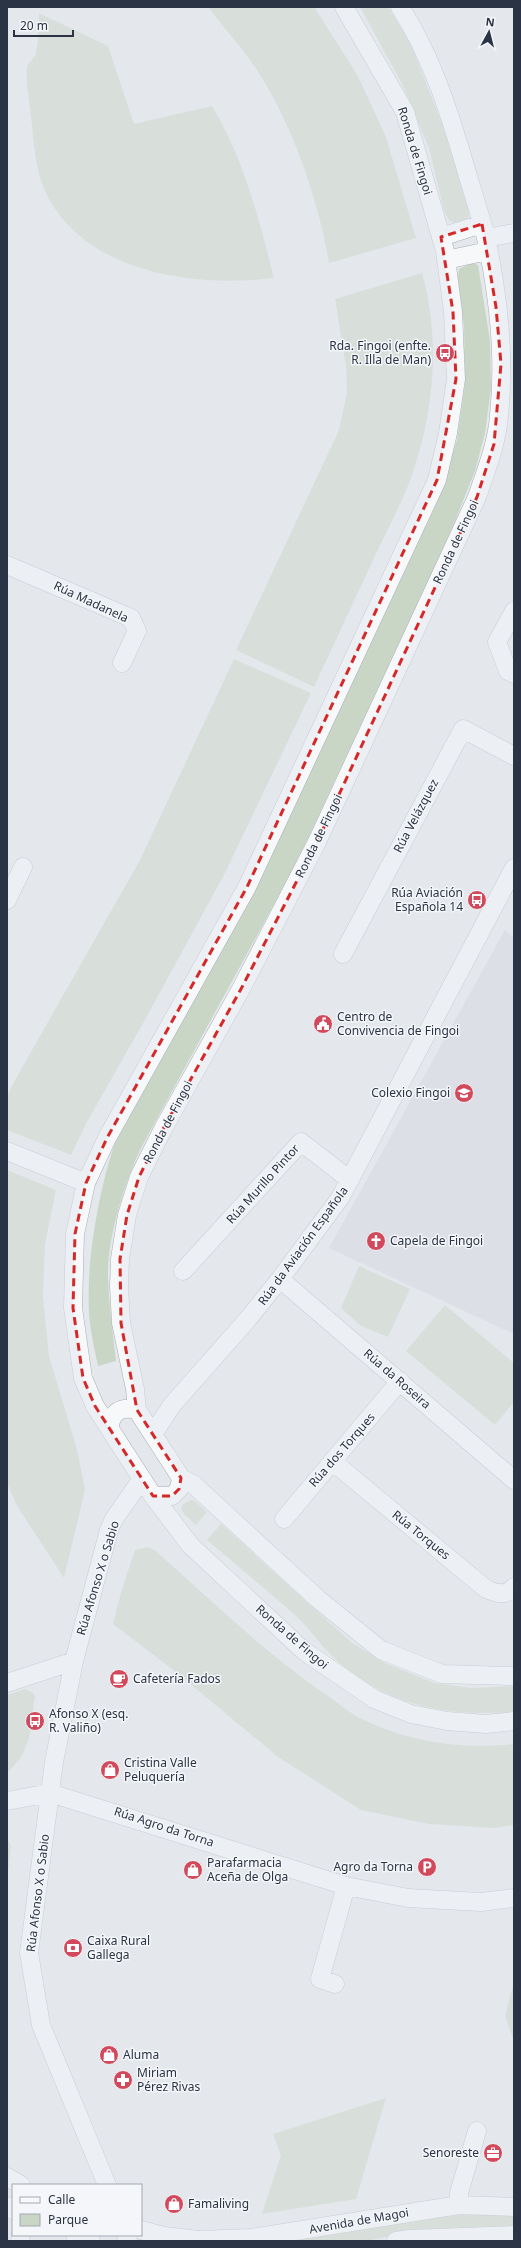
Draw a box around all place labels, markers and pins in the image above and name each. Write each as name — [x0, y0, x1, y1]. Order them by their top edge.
place label: Rda. Fingoi (enfte. R. Illa de Man) — [329, 337, 431, 368]
bus stop icon: Rda. Fingoi (enfte. R. Illa de Man) — [434, 342, 456, 364]
place label: Rúa Aviación Española 14 — [391, 884, 463, 915]
bus stop icon: Rúa Aviación Española 14 — [466, 889, 488, 911]
place label: Centro de Convivencia de Fingoi — [337, 1008, 459, 1039]
public building icon: Centro de Convivencia de Fingoi — [312, 1013, 334, 1035]
school or university icon: Colexio Fingoi — [453, 1082, 475, 1104]
place label: Colexio Fingoi — [371, 1084, 450, 1101]
church icon: Capela de Fingoi — [365, 1230, 387, 1252]
place label: Capela de Fingoi — [390, 1232, 483, 1249]
cafe icon: Cafetería Fados — [108, 1668, 130, 1690]
place label: Cafetería Fados — [133, 1670, 221, 1687]
place label: Afonso X (esq. R. Valiño) — [49, 1705, 128, 1736]
bus stop icon: Afonso X (esq. R. Valiño) — [24, 1710, 46, 1732]
place label: Cristina Valle Peluquería — [124, 1754, 197, 1785]
shop icon: Cristina Valle Peluquería — [99, 1759, 121, 1781]
place label: Parafarmacia Aceña de Olga — [207, 1854, 288, 1885]
parking icon: Agro da Torna — [416, 1856, 438, 1878]
place label: Agro da Torna — [333, 1858, 413, 1875]
shop icon: Parafarmacia Aceña de Olga — [182, 1859, 204, 1881]
place label: Caixa Rural Gallega — [87, 1932, 150, 1963]
bank icon: Caixa Rural Gallega — [62, 1937, 84, 1959]
shop icon: Aluma — [98, 2044, 120, 2066]
place label: Aluma — [123, 2046, 159, 2063]
place label: Miriam Pérez Rivas — [137, 2064, 201, 2095]
pharmacy icon: Miriam Pérez Rivas — [112, 2069, 134, 2091]
office icon: Senoreste — [482, 2142, 504, 2164]
place label: Senoreste — [423, 2144, 479, 2161]
shop icon: Famaliving — [163, 2193, 185, 2215]
place label: Famaliving — [188, 2195, 249, 2212]

